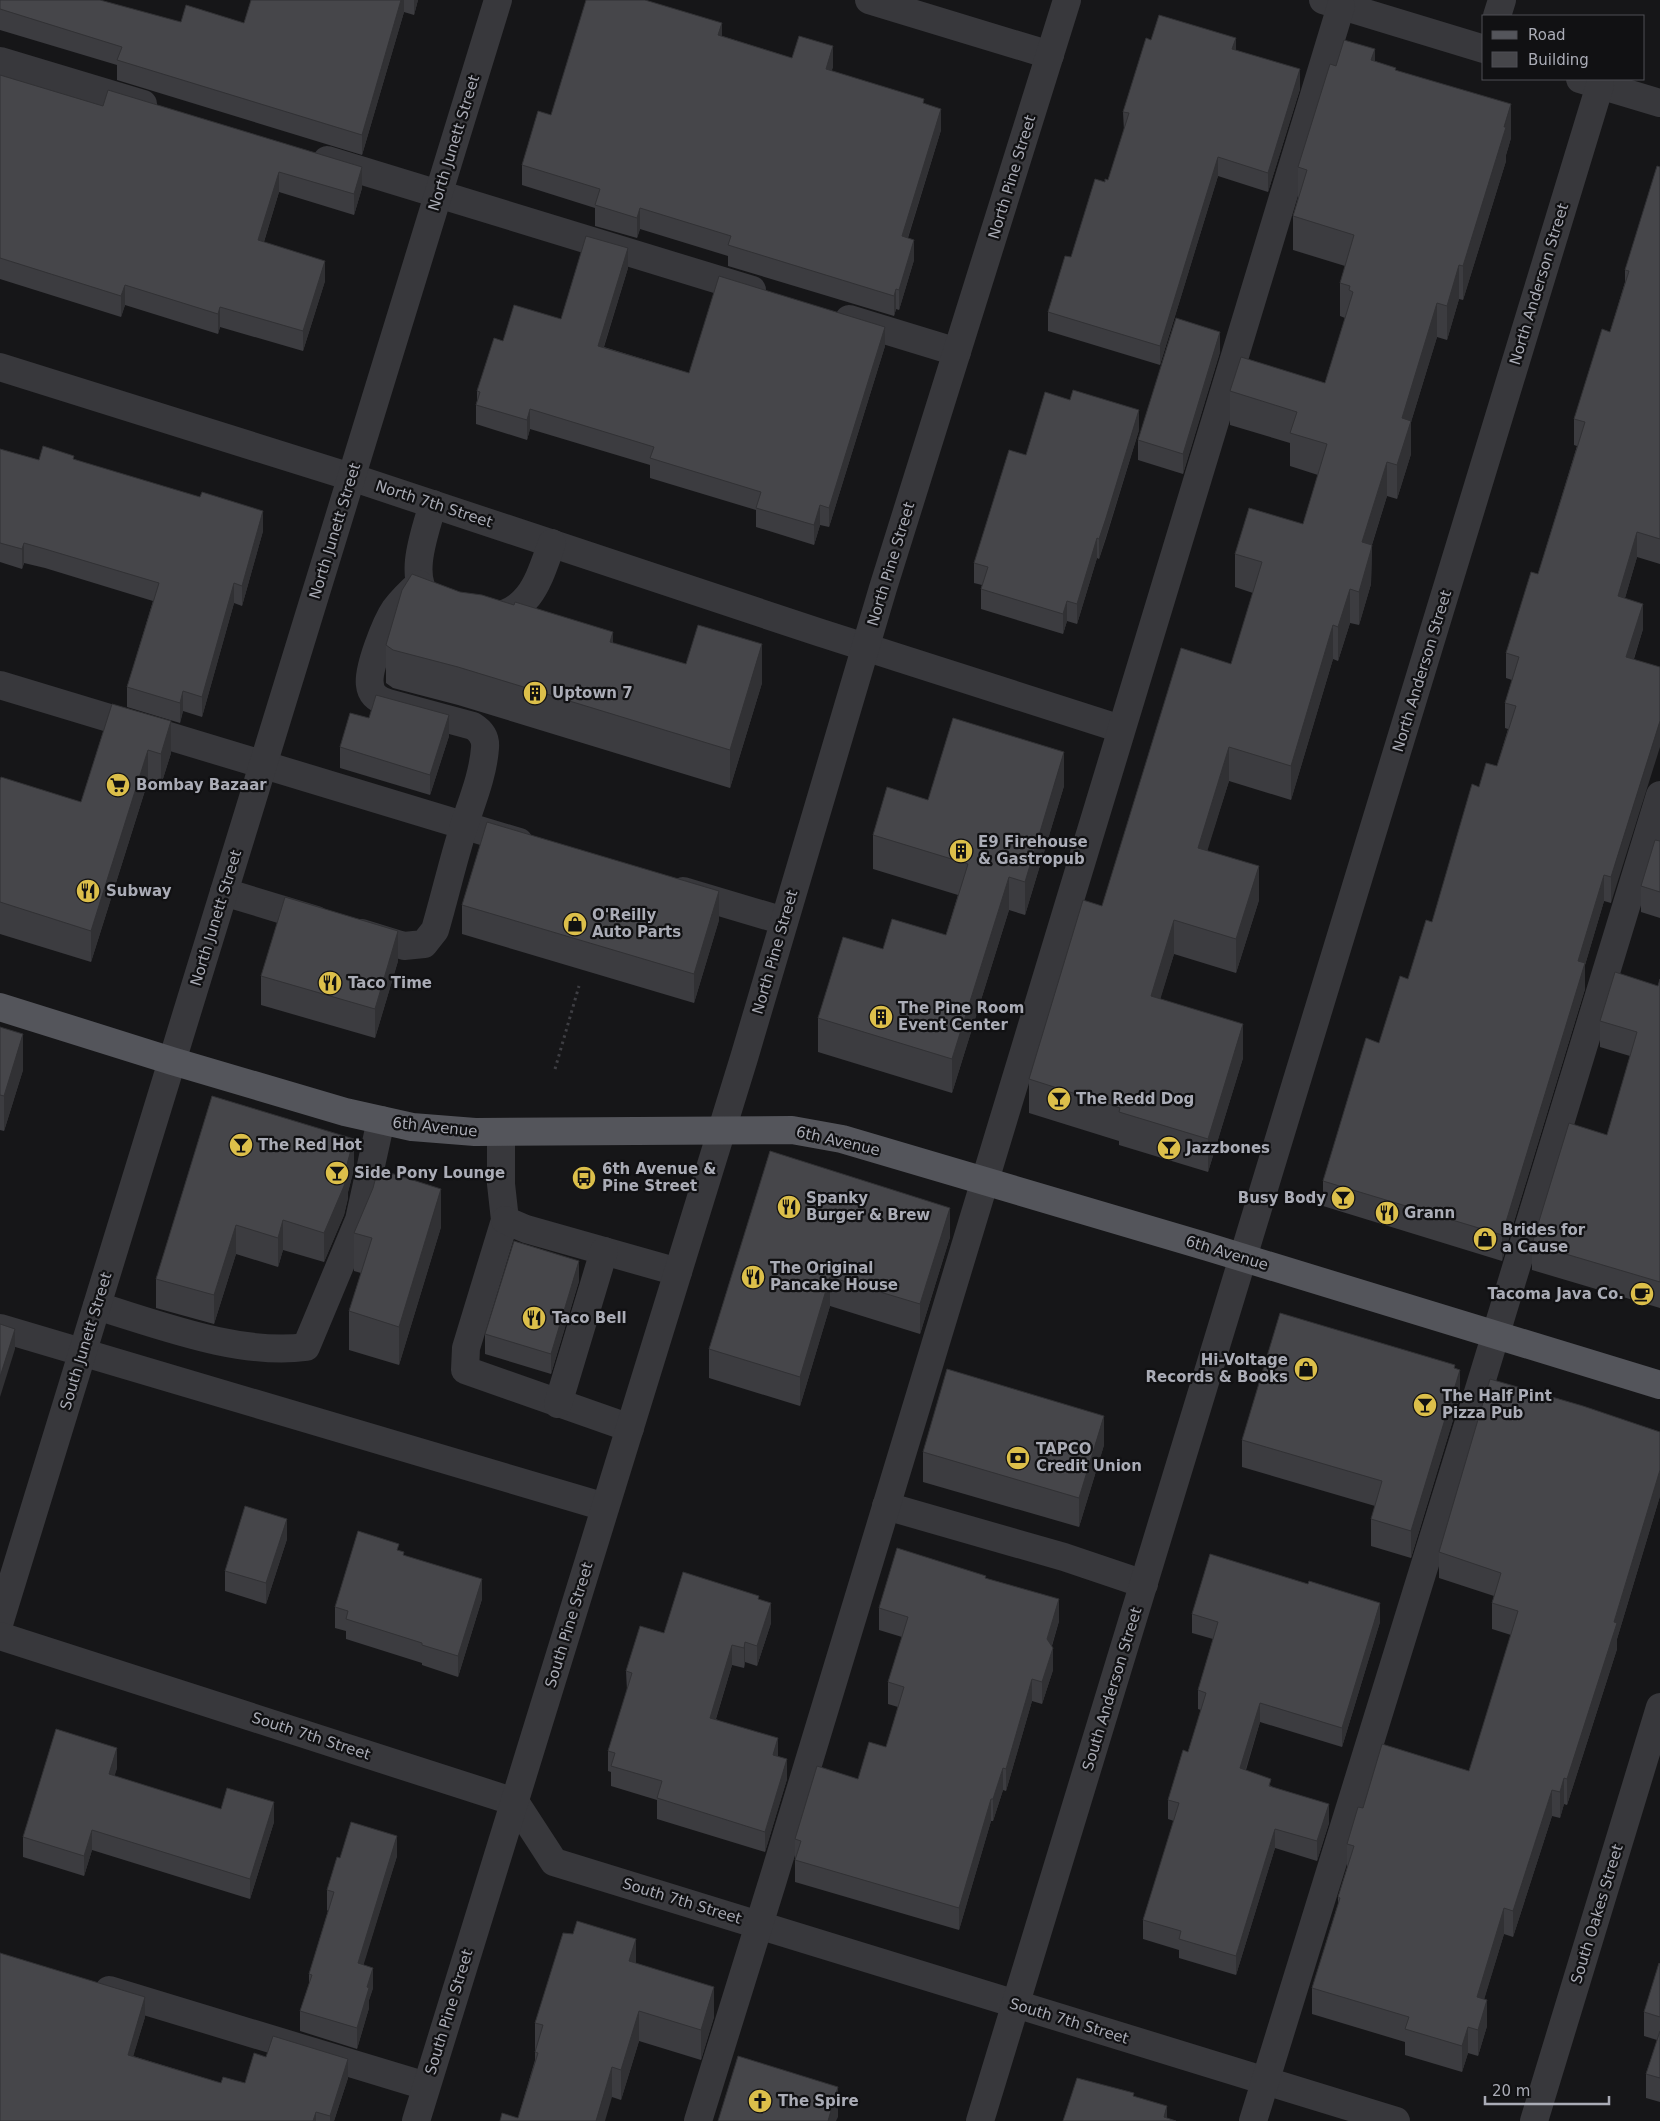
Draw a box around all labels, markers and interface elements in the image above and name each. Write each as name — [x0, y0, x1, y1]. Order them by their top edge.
legend — [1482, 15, 1645, 80]
text: Road — [1528, 26, 1566, 44]
text: Building — [1528, 51, 1589, 69]
street label: North Junett Street — [425, 73, 483, 213]
street label: North Pine Street — [985, 113, 1039, 241]
street label: North Anderson Street — [1506, 201, 1572, 367]
street label: North Junett Street — [306, 461, 364, 601]
street label: North 7th Street — [373, 477, 495, 531]
street label: North Pine Street — [864, 500, 918, 628]
street label: North Anderson Street — [1389, 588, 1455, 754]
building icon: Uptown 7 — [522, 680, 548, 706]
place label: Uptown 7 — [552, 684, 633, 702]
supermarket icon: Bombay Bazaar — [105, 772, 131, 798]
place label: Bombay Bazaar — [136, 776, 267, 794]
place label: E9 Firehouse & Gastropub — [978, 833, 1088, 868]
building icon: E9 Firehouse & Gastropub — [948, 838, 974, 864]
street label: North Junett Street — [187, 848, 245, 988]
restaurant icon: Subway — [75, 878, 101, 904]
place label: Subway — [106, 882, 172, 900]
street label: North Pine Street — [749, 888, 801, 1016]
place label: O'Reilly Auto Parts — [592, 906, 681, 941]
shop icon: O'Reilly Auto Parts — [562, 911, 588, 937]
restaurant icon: Taco Time — [317, 970, 343, 996]
place label: Taco Time — [348, 974, 432, 992]
place label: The Pine Room Event Center — [898, 999, 1024, 1034]
building icon: The Pine Room Event Center — [868, 1004, 894, 1030]
bar icon: The Redd Dog — [1046, 1086, 1072, 1112]
place label: The Redd Dog — [1076, 1090, 1194, 1108]
street label: 6th Avenue — [392, 1114, 478, 1140]
street label: 6th Avenue — [794, 1123, 882, 1159]
bar icon: The Red Hot — [228, 1132, 254, 1158]
bar icon: Jazzbones — [1156, 1135, 1182, 1161]
place label: The Red Hot — [258, 1136, 362, 1154]
place label: Jazzbones — [1185, 1139, 1270, 1157]
bar icon: Side Pony Lounge — [324, 1160, 350, 1186]
place label: 6th Avenue & Pine Street — [602, 1160, 716, 1195]
place label: Side Pony Lounge — [354, 1164, 505, 1182]
bus stop icon: 6th Avenue & Pine Street — [571, 1165, 597, 1191]
bar icon: Busy Body — [1330, 1185, 1356, 1211]
place label: Spanky Burger & Brew — [806, 1189, 930, 1224]
place label: Busy Body — [1238, 1189, 1326, 1207]
restaurant icon: Spanky Burger & Brew — [776, 1194, 802, 1220]
restaurant icon: Grann — [1374, 1200, 1400, 1226]
place label: Grann — [1404, 1204, 1455, 1222]
place label: Brides for a Cause — [1502, 1221, 1586, 1256]
shop icon: Brides for a Cause — [1472, 1226, 1498, 1252]
street label: 6th Avenue — [1184, 1232, 1270, 1274]
place label: The Original Pancake House — [770, 1259, 898, 1294]
restaurant icon: The Original Pancake House — [740, 1264, 766, 1290]
street label: South Junett Street — [56, 1270, 116, 1412]
cafe icon: Tacoma Java Co. — [1629, 1281, 1655, 1307]
place label: Tacoma Java Co. — [1488, 1285, 1624, 1303]
restaurant icon: Taco Bell — [521, 1305, 547, 1331]
place label: Taco Bell — [552, 1309, 627, 1327]
place label: Hi-Voltage Records & Books — [1146, 1351, 1288, 1386]
shop icon: Hi-Voltage Records & Books — [1293, 1356, 1319, 1382]
place label: The Half Pint Pizza Pub — [1442, 1387, 1552, 1422]
bar icon: The Half Pint Pizza Pub — [1412, 1392, 1438, 1418]
place label: TAPCO Credit Union — [1036, 1440, 1142, 1475]
bank icon: TAPCO Credit Union — [1005, 1445, 1031, 1471]
street label: South Pine Street — [541, 1560, 597, 1690]
street label: South Anderson Street — [1079, 1605, 1145, 1773]
street label: South 7th Street — [249, 1708, 373, 1764]
street label: South Oakes Street — [1567, 1842, 1627, 1986]
street label: South 7th Street — [620, 1874, 744, 1928]
street label: South Pine Street — [421, 1947, 477, 2077]
street label: South 7th Street — [1007, 1994, 1131, 2048]
scale bar — [1485, 2074, 1609, 2106]
text: 20 m — [1492, 2082, 1530, 2100]
church icon: The Spire — [747, 2088, 773, 2114]
place label: The Spire — [778, 2092, 859, 2110]

